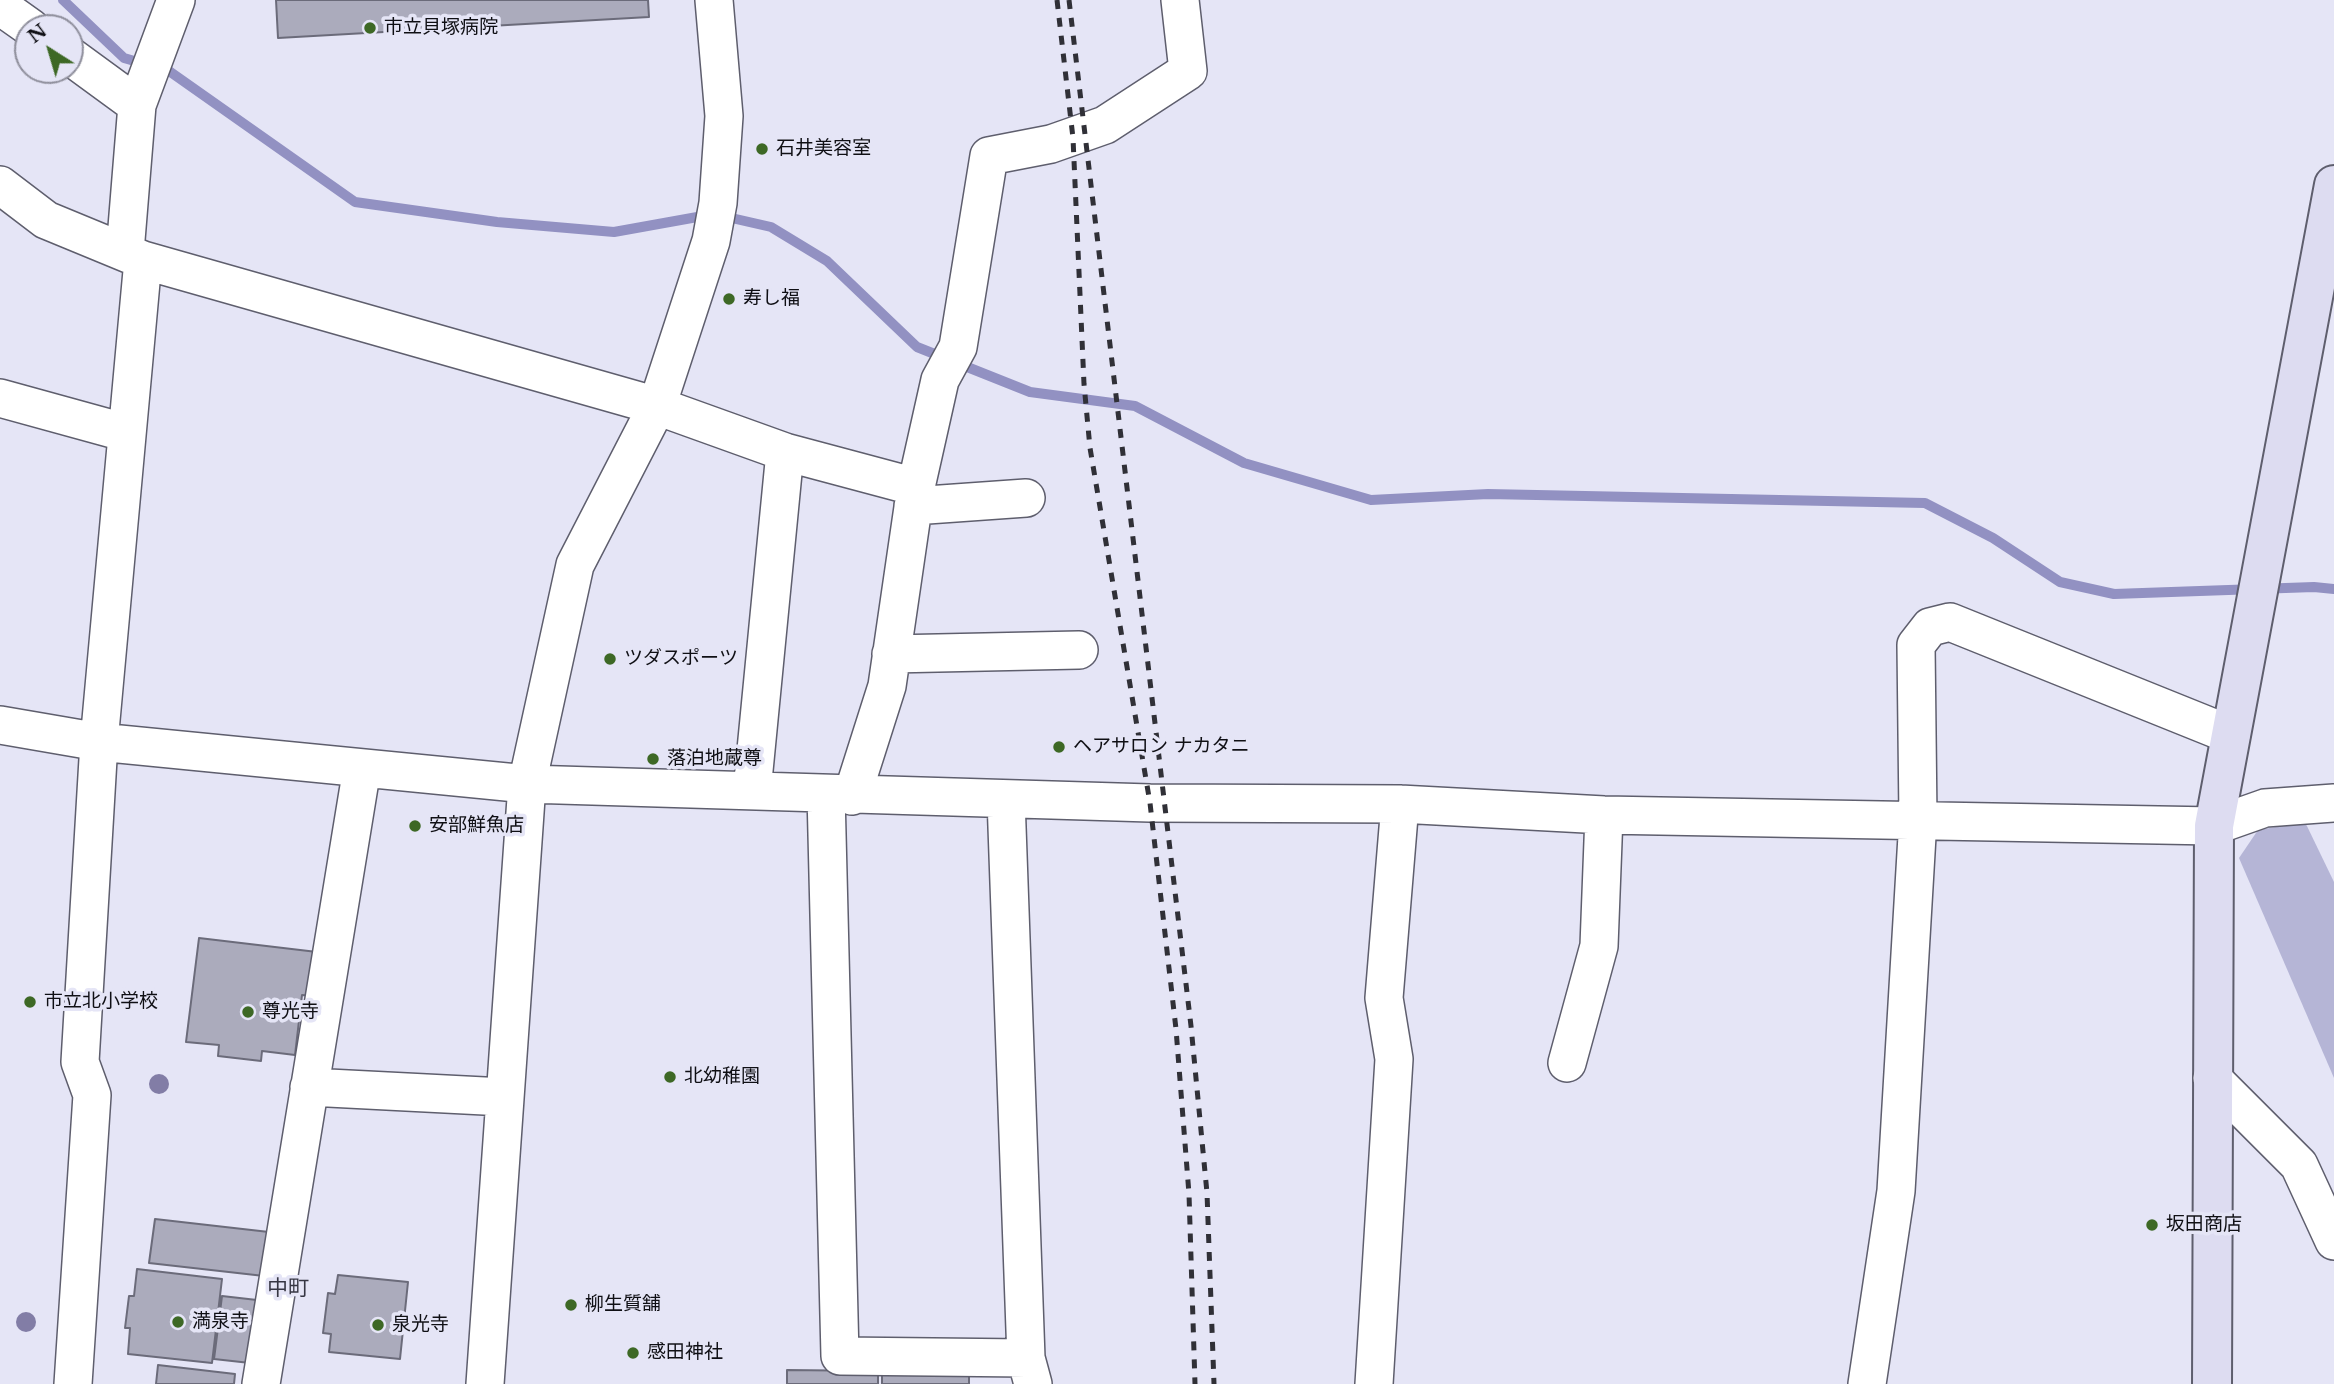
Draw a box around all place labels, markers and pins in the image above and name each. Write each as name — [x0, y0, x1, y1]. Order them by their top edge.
place label: 市立貝塚病院 — [384, 17, 498, 39]
marker: 市立貝塚病院 — [362, 20, 378, 36]
place label: 石井美容室 — [776, 138, 871, 160]
marker: 石井美容室 — [754, 141, 770, 157]
place label: 寿し福 — [743, 288, 800, 310]
marker: 寿し福 — [721, 291, 737, 307]
place label: ツダスポーツ — [624, 648, 738, 670]
marker: ツダスポーツ — [602, 651, 618, 667]
place label: ヘアサロン ナカタニ — [1073, 736, 1249, 758]
marker: ヘアサロン ナカタニ — [1051, 739, 1067, 755]
place label: 落泊地蔵尊 — [667, 748, 762, 770]
marker: 落泊地蔵尊 — [645, 751, 661, 767]
place label: 安部鮮魚店 — [429, 815, 524, 837]
marker: 安部鮮魚店 — [407, 818, 423, 834]
place label: 市立北小学校 — [44, 991, 158, 1013]
marker: 市立北小学校 — [22, 994, 38, 1010]
place label: 尊光寺 — [262, 1001, 319, 1023]
marker: 尊光寺 — [240, 1004, 256, 1020]
place label: 北幼稚園 — [684, 1066, 760, 1088]
marker: 北幼稚園 — [662, 1069, 678, 1085]
place label: 坂田商店 — [2166, 1214, 2242, 1236]
marker: 坂田商店 — [2144, 1217, 2160, 1233]
place label: 柳生質舗 — [585, 1294, 661, 1316]
marker: 柳生質舗 — [563, 1297, 579, 1313]
place label: 満泉寺 — [192, 1311, 249, 1333]
marker: 満泉寺 — [170, 1314, 186, 1330]
place label: 泉光寺 — [392, 1314, 449, 1336]
marker: 泉光寺 — [370, 1317, 386, 1333]
place label: 感田神社 — [647, 1342, 723, 1364]
marker: 感田神社 — [625, 1345, 641, 1361]

